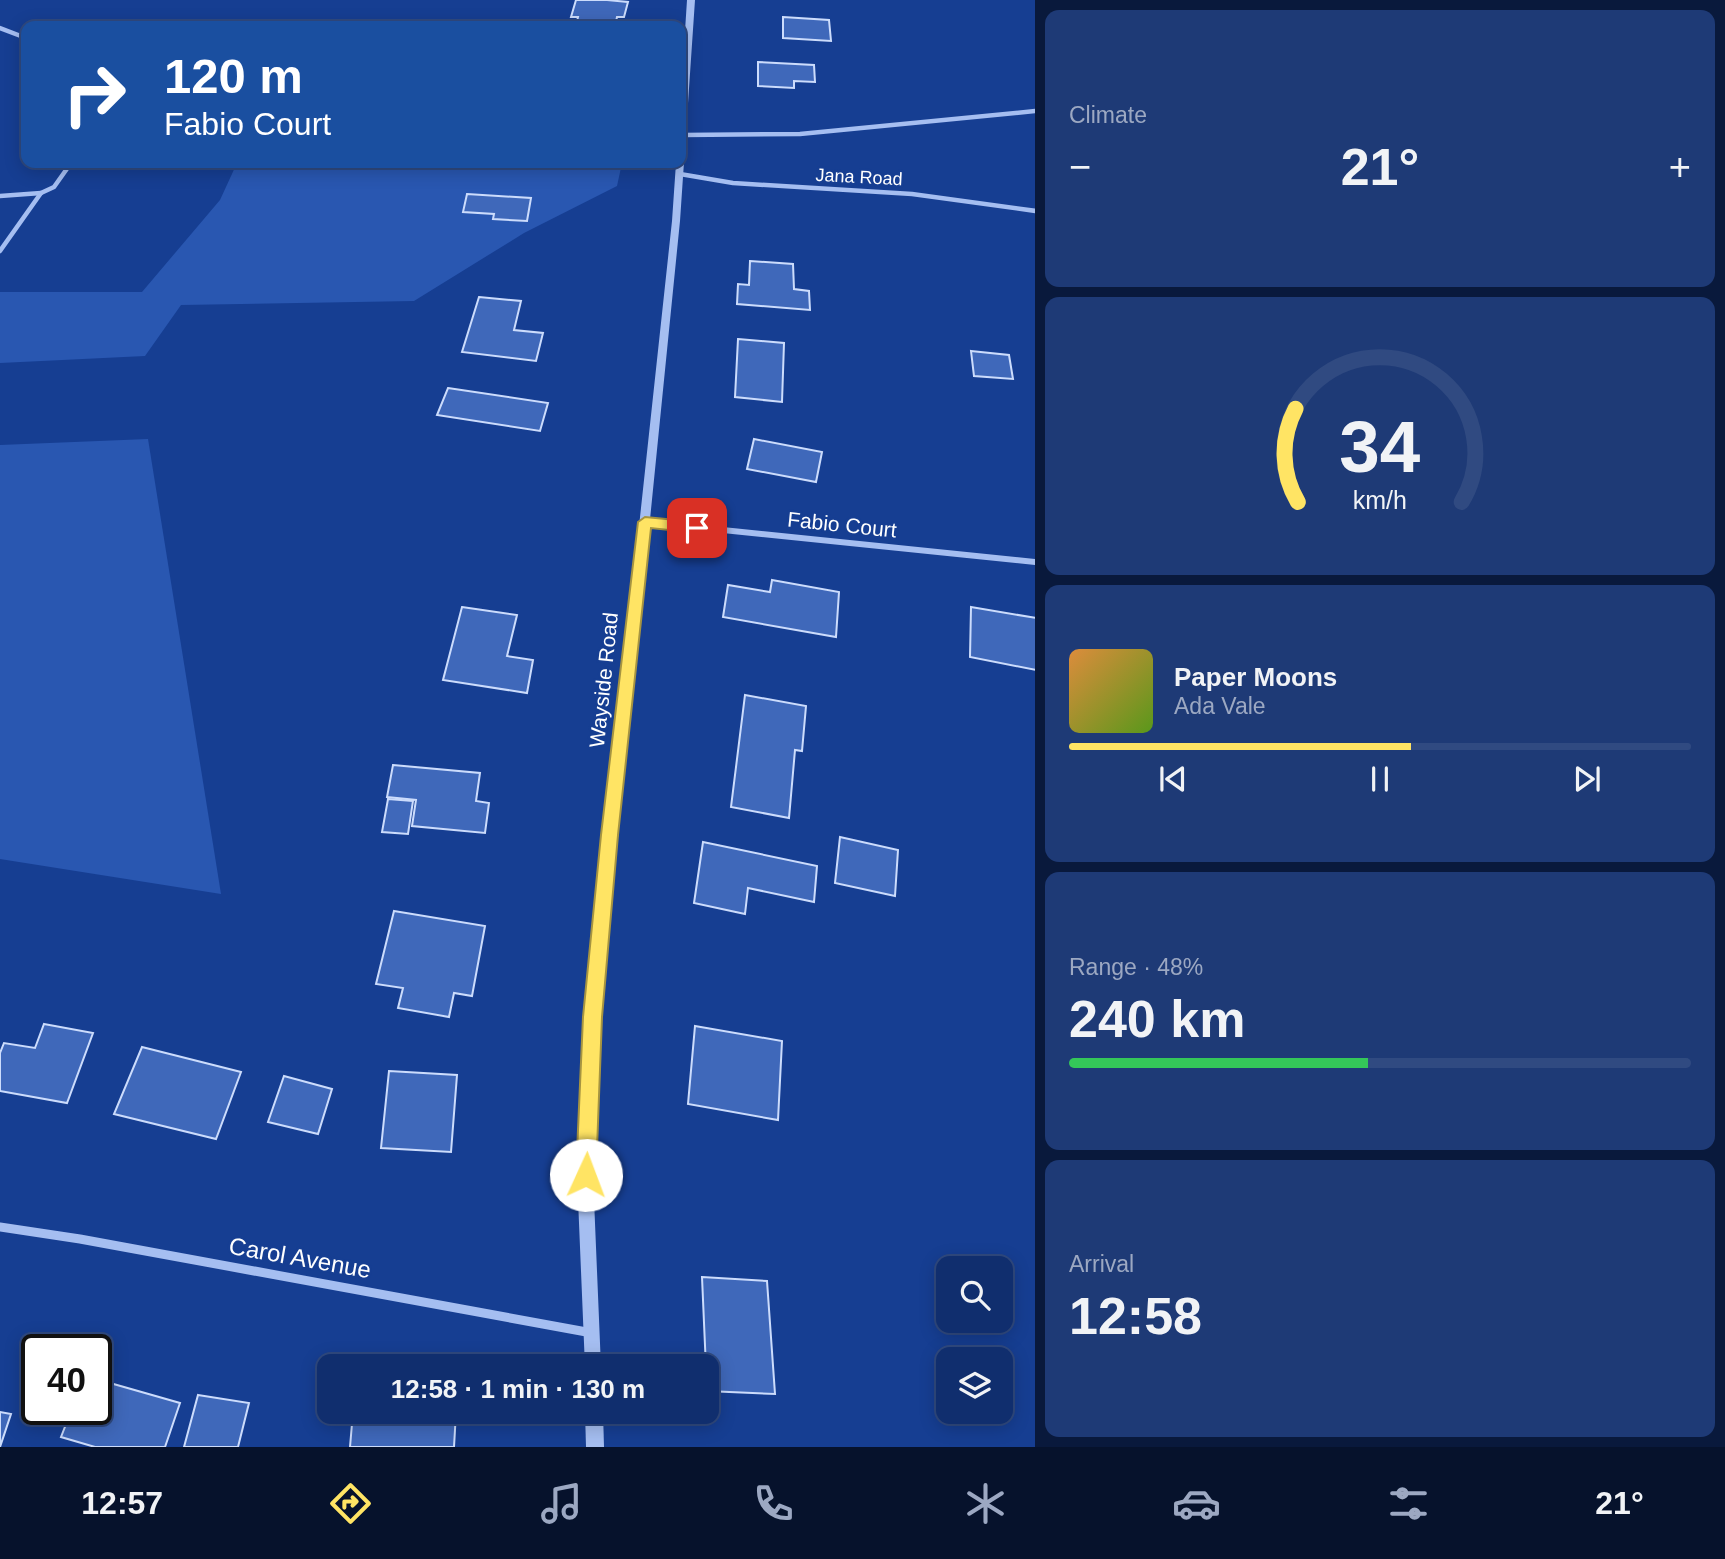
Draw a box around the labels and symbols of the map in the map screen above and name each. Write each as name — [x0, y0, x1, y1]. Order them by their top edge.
street label: Jana Road — [815, 165, 903, 189]
pin — [667, 498, 727, 558]
street label: Fabio Court — [786, 507, 898, 542]
street label: Wayside Road — [585, 611, 622, 749]
position arrow — [549, 1138, 623, 1212]
street label: Carol Avenue — [227, 1232, 373, 1283]
speed limit sign: 40 — [21, 1334, 112, 1425]

